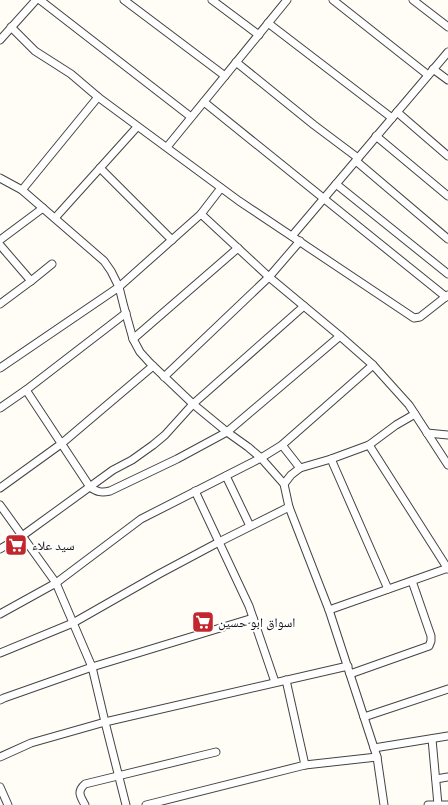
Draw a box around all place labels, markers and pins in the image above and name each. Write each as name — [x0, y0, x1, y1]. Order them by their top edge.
supermarket icon: سيد علاء — [3, 532, 29, 558]
place label: سيد علاء — [32, 537, 75, 554]
supermarket icon: اسواق ابو حسين — [190, 609, 216, 635]
place label: اسواق ابو حسين — [218, 614, 295, 631]

